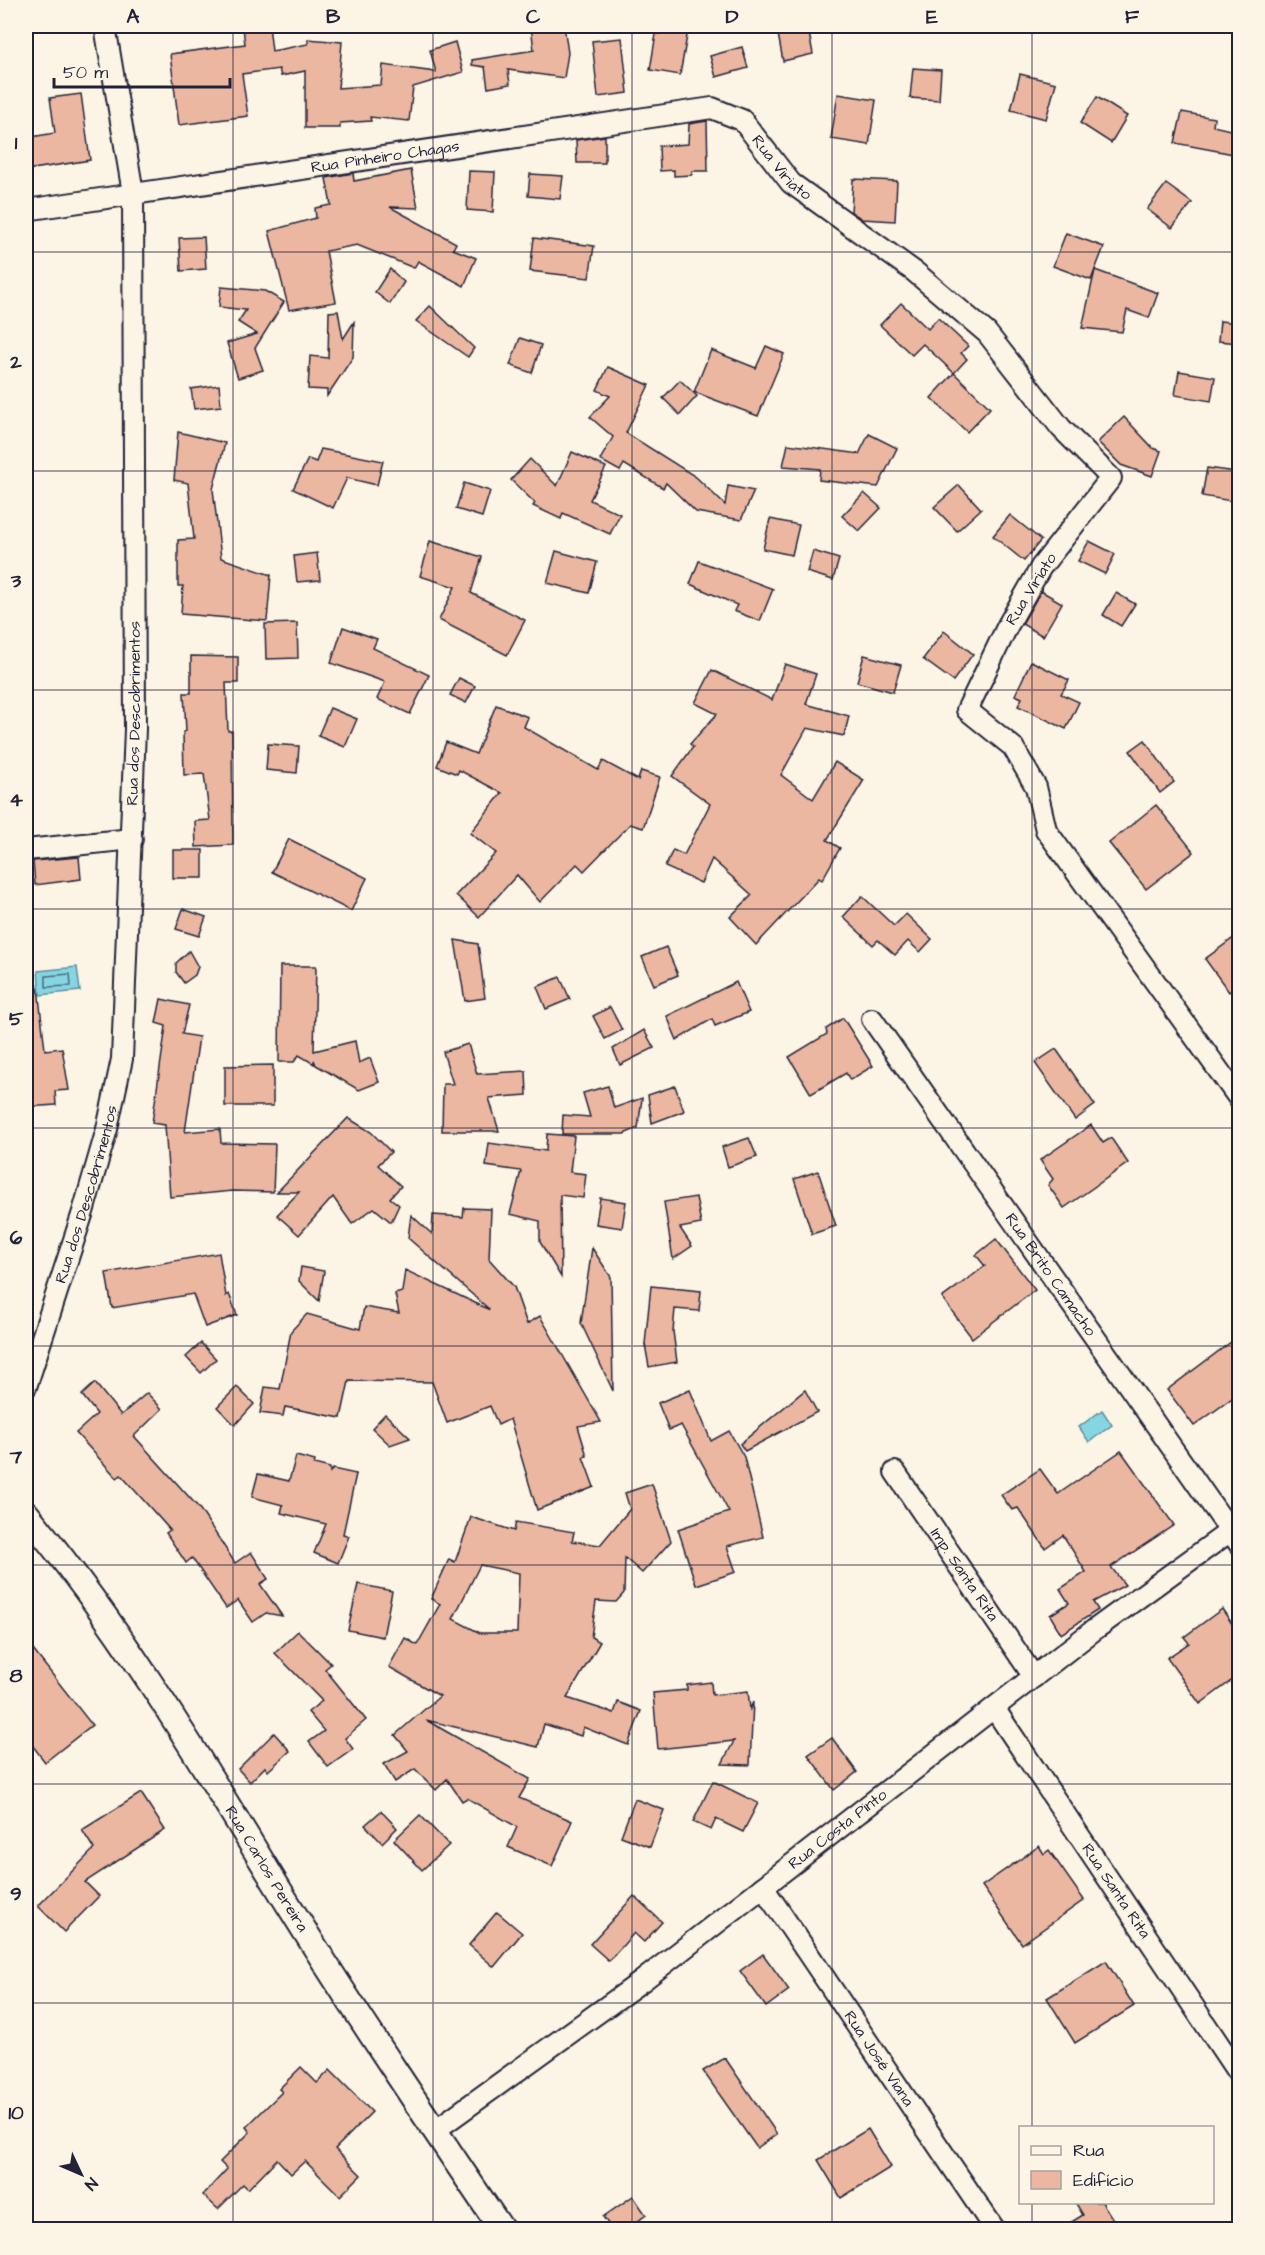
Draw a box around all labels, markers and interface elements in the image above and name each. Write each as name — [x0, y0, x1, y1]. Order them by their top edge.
text: A — [127, 3, 140, 31]
text: B — [326, 3, 341, 31]
text: C — [526, 3, 541, 31]
text: D — [726, 3, 739, 31]
text: E — [926, 3, 938, 31]
text: F — [1125, 3, 1140, 31]
scale bar — [54, 51, 230, 89]
text: 50 m — [63, 60, 108, 85]
text: 1 — [15, 129, 18, 157]
street label: Rua Viriato — [746, 130, 816, 205]
street label: Rua Pinheiro Chagas — [309, 135, 461, 179]
text: 2 — [9, 348, 22, 376]
street label: Rua Viriato — [1000, 549, 1062, 629]
text: 3 — [10, 567, 22, 595]
street label: Rua dos Descobrimentos — [121, 621, 146, 806]
text: 4 — [9, 786, 23, 814]
text: 5 — [9, 1005, 24, 1033]
street label: Rua dos Descobrimentos — [49, 1103, 123, 1286]
street label: Rua Brito Camacho — [1000, 1209, 1102, 1341]
text: 6 — [10, 1224, 23, 1252]
text: 7 — [9, 1443, 23, 1471]
street label: Imp. Santa Rita — [925, 1524, 1004, 1626]
text: 8 — [10, 1662, 23, 1690]
street label: Rua Costa Pinto — [784, 1784, 891, 1875]
street label: Rua Carlos Pereira — [220, 1802, 314, 1936]
street label: Rua Santa Rita — [1077, 1839, 1156, 1943]
text: 9 — [10, 1880, 22, 1908]
street label: Rua José Viana — [839, 2006, 919, 2111]
text: 10 — [8, 2099, 24, 2127]
legend — [1019, 2126, 1214, 2204]
text: Rua — [1073, 2138, 1104, 2163]
north arrow — [51, 2144, 111, 2204]
text: Edifício — [1073, 2168, 1133, 2193]
text: N — [80, 2172, 102, 2195]

